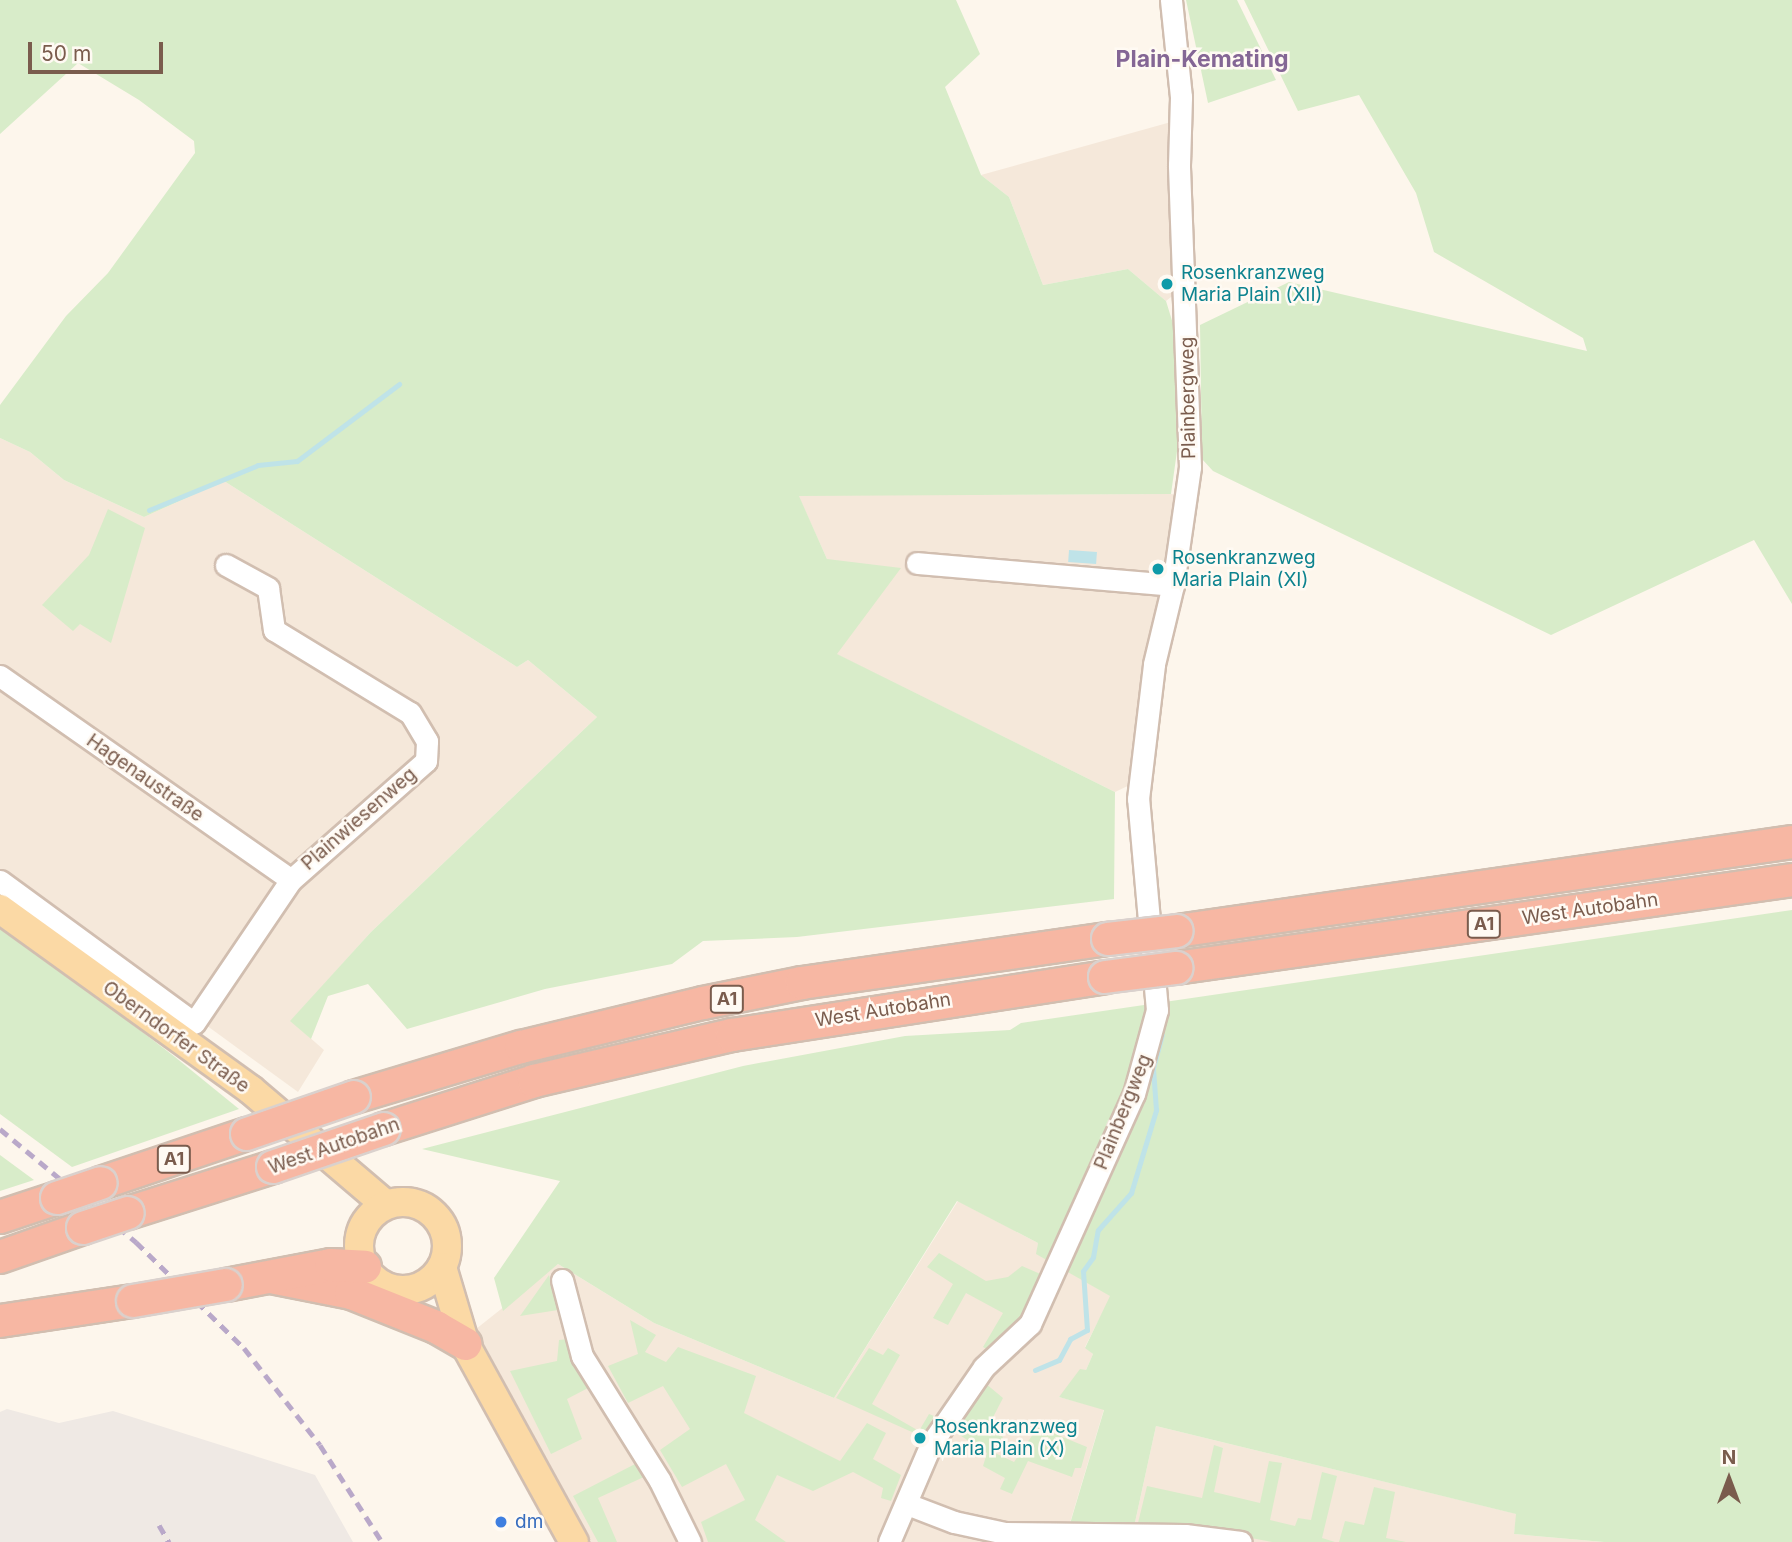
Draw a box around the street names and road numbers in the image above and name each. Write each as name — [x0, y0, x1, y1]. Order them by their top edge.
street label: Plainbergweg — [1176, 337, 1200, 459]
street label: Hagenaustraße — [82, 729, 208, 827]
street label: Plainwiesenweg — [297, 763, 421, 875]
street label: West Autobahn — [1521, 888, 1659, 930]
road number: A1 — [1466, 909, 1502, 939]
street label: Oberndorfer Straße — [98, 976, 254, 1098]
road number: A1 — [710, 984, 744, 1014]
street label: West Autobahn — [813, 988, 953, 1032]
street label: Plainbergweg — [1090, 1051, 1156, 1173]
street label: West Autobahn — [265, 1113, 403, 1179]
road number: A1 — [156, 1144, 192, 1174]

